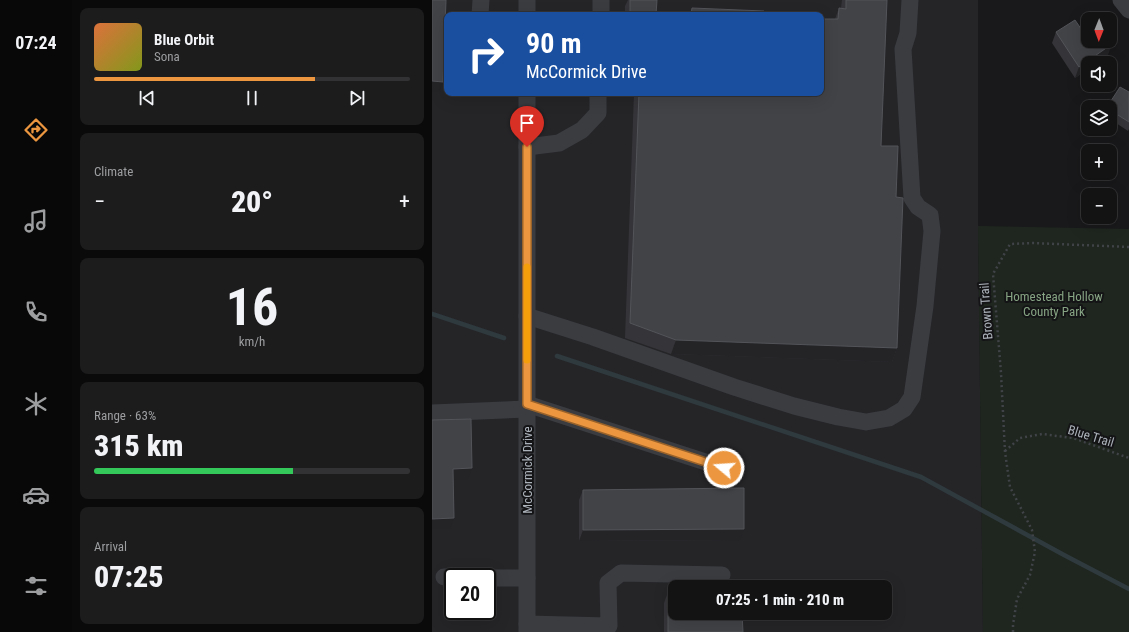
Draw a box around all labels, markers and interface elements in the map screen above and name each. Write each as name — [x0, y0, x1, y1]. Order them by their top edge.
north arrow — [1081, 12, 1117, 48]
map controls — [1081, 12, 1117, 224]
text: 90 m — [526, 27, 582, 60]
icon: right — [460, 28, 512, 80]
text: Blue Orbit — [154, 31, 214, 49]
text: 07:24 — [15, 32, 57, 53]
text: Sona — [154, 49, 180, 64]
button: sound — [1081, 56, 1117, 92]
text: McCormick Drive — [526, 61, 647, 82]
icon: previous — [136, 87, 158, 109]
icon: pause — [241, 87, 263, 109]
icon: next — [346, 87, 368, 109]
button: layers — [1081, 100, 1117, 136]
pin — [510, 106, 544, 147]
icon: arrive — [516, 112, 538, 134]
icon: directions — [22, 116, 50, 144]
button: + — [1081, 144, 1117, 180]
text: Climate — [94, 164, 133, 179]
text: 20° — [231, 184, 273, 219]
button: − — [1081, 188, 1117, 224]
text: − — [94, 189, 105, 214]
text: + — [399, 189, 410, 214]
icon: music — [22, 207, 50, 235]
text: 16 — [226, 277, 278, 338]
street label: Brown Trail — [977, 282, 995, 340]
park label: Homestead Hollow County Park — [1005, 289, 1103, 319]
icon: phone — [22, 298, 50, 326]
text: km/h — [239, 334, 265, 349]
icon: climate — [22, 390, 50, 418]
text: Range · 63% — [94, 408, 156, 423]
street label: Blue Trail — [1066, 422, 1116, 450]
street label: McCormick Drive — [520, 426, 535, 514]
text: 315 km — [94, 428, 183, 463]
position arrow — [703, 447, 745, 489]
icon: car — [22, 481, 50, 509]
text: Arrival — [94, 539, 127, 554]
text: 07:25 — [94, 559, 163, 594]
speed limit sign: 20 — [444, 568, 496, 620]
icon: filters — [22, 572, 50, 600]
text: 07:25 · 1 min · 210 m — [716, 591, 844, 609]

